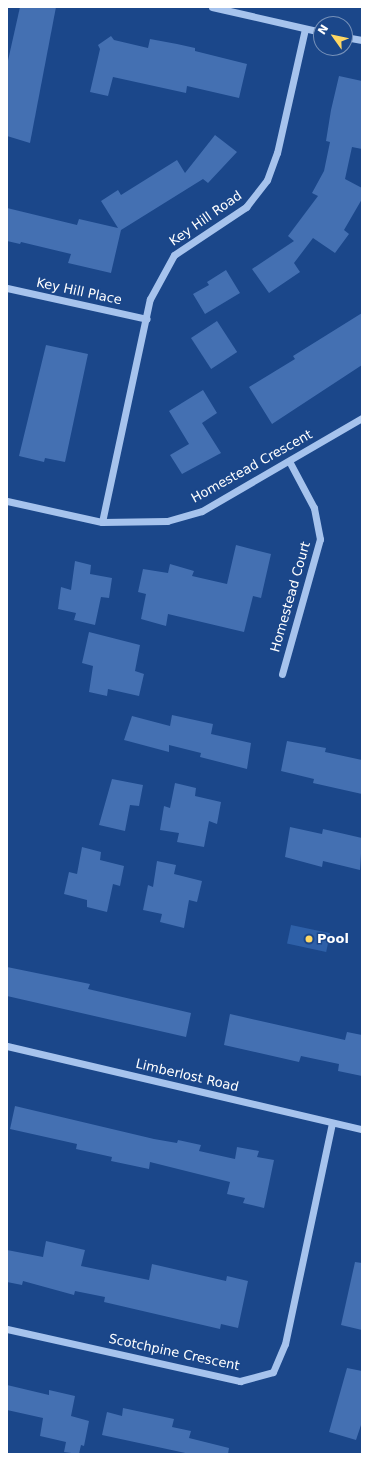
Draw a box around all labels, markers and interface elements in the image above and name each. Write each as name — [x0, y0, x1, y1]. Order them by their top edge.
north arrow — [313, 16, 353, 56]
text: N — [315, 22, 331, 37]
street label: Key Hill Road — [167, 188, 245, 250]
street label: Key Hill Place — [35, 275, 123, 309]
street label: Homestead Crescent — [189, 427, 315, 507]
street label: Homestead Court — [268, 540, 314, 654]
place label: Pool — [317, 931, 349, 947]
marker: Pool — [304, 934, 314, 944]
street label: Limberlost Road — [134, 1057, 240, 1095]
street label: Scotchpine Crescent — [107, 1331, 241, 1375]

